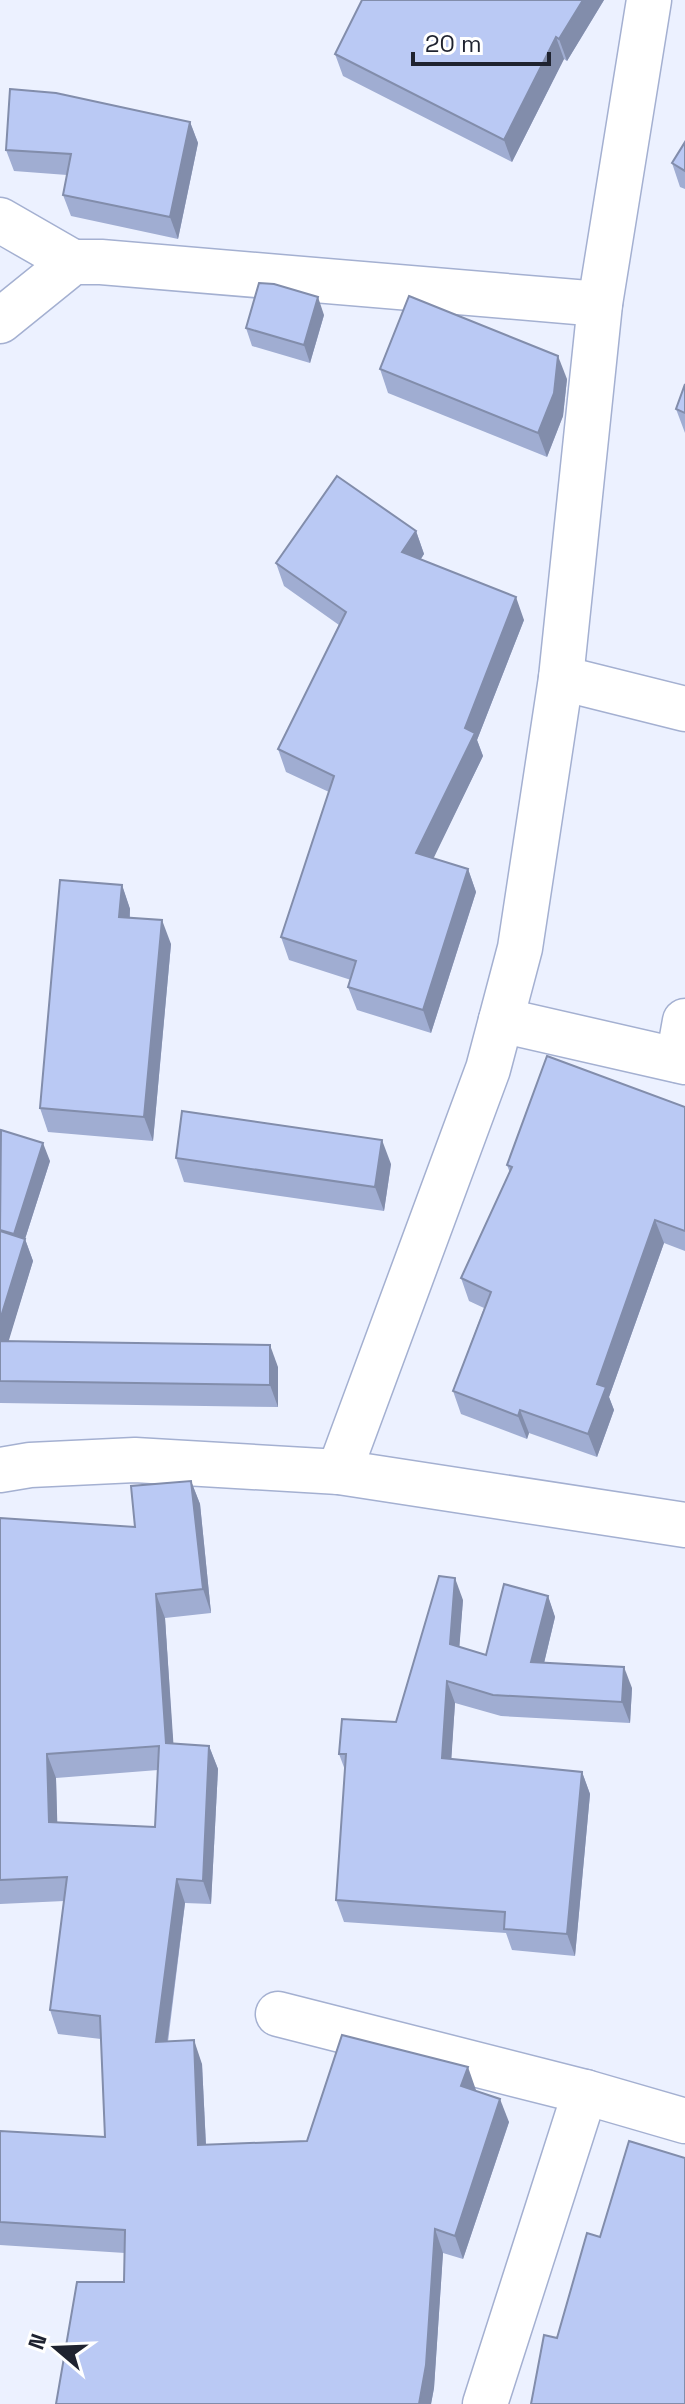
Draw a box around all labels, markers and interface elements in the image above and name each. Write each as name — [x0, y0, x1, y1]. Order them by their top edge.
scale bar — [413, 16, 549, 66]
text: 20 m — [425, 28, 482, 59]
north arrow — [16, 2308, 96, 2388]
text: N — [21, 2330, 53, 2353]

